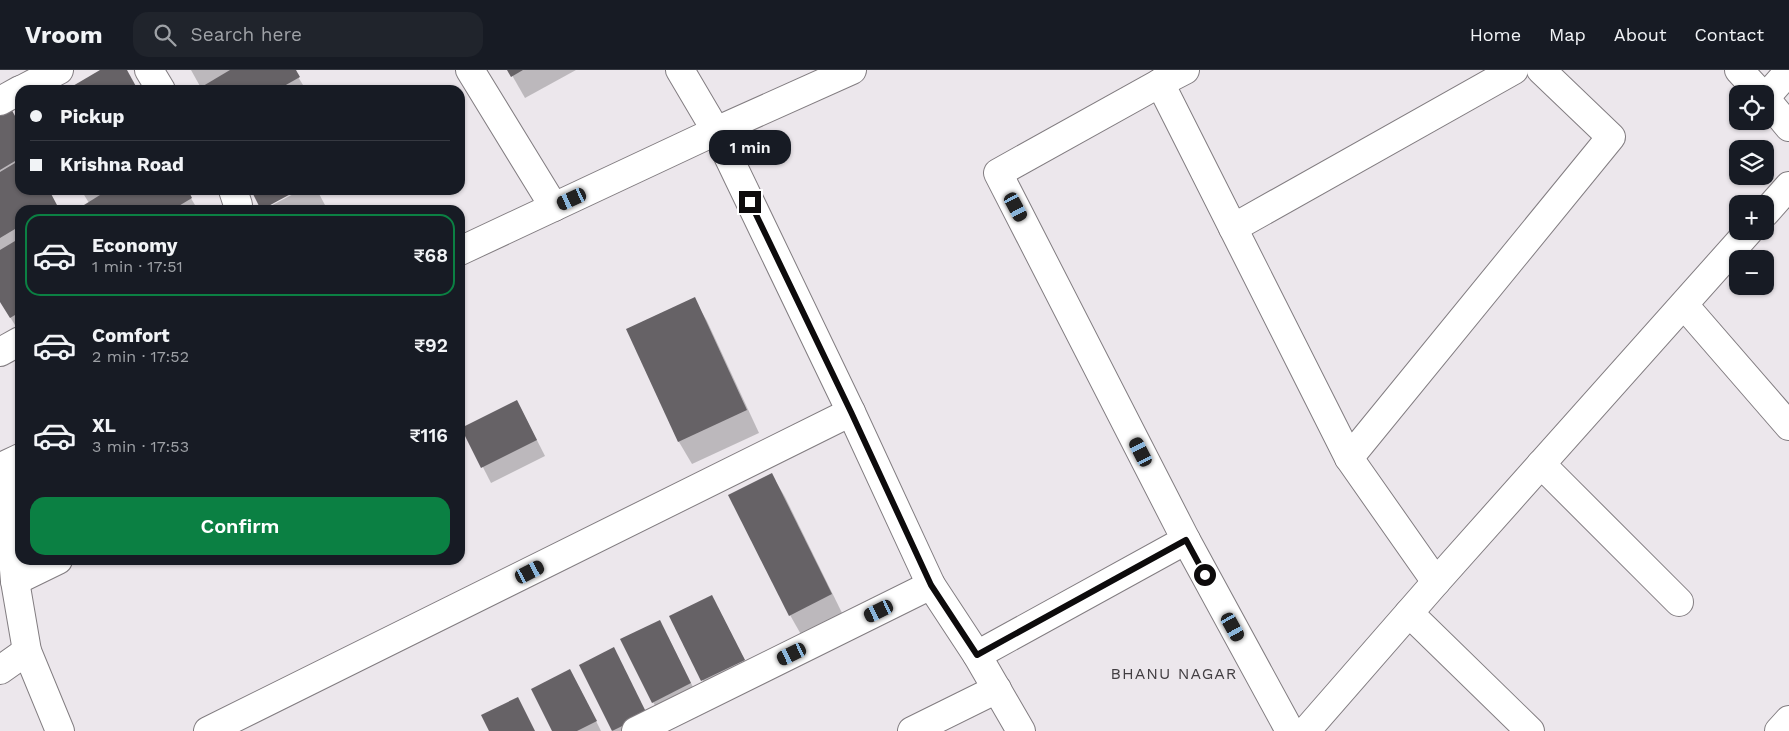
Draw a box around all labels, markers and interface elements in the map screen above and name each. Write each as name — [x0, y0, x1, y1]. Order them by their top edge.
search box — [133, 12, 483, 57]
text: Vroom — [25, 21, 103, 49]
icon: search — [151, 21, 179, 49]
text: Search here — [191, 23, 302, 46]
text: Home — [1470, 24, 1521, 45]
text: Map — [1549, 24, 1586, 45]
text: About — [1614, 24, 1666, 45]
text: Contact — [1694, 24, 1764, 45]
map controls — [1729, 85, 1774, 295]
button: locate — [1729, 85, 1774, 130]
text: Pickup — [60, 105, 124, 128]
callout: 1 min — [709, 129, 791, 164]
text: 1 min — [729, 138, 771, 157]
button: layers — [1729, 140, 1774, 185]
text: Krishna Road — [60, 153, 184, 176]
car — [555, 186, 588, 212]
car — [1002, 190, 1029, 224]
route end — [739, 191, 761, 213]
button: + — [1729, 195, 1774, 240]
icon: car — [32, 233, 77, 278]
text: Economy — [92, 234, 177, 257]
text: ₹68 — [413, 244, 448, 267]
button: − — [1729, 250, 1774, 295]
text: 1 min · 17:51 — [92, 257, 183, 276]
icon: car — [32, 323, 77, 368]
text: Comfort — [92, 324, 170, 347]
text: ₹92 — [414, 334, 448, 357]
text: 2 min · 17:52 — [92, 347, 189, 366]
icon: car — [32, 413, 77, 458]
text: XL — [92, 414, 116, 437]
text: ₹116 — [409, 424, 448, 447]
car — [1127, 435, 1154, 469]
text: 3 min · 17:53 — [92, 437, 189, 456]
button: Confirm — [30, 497, 450, 555]
car — [513, 559, 546, 585]
route start — [1194, 564, 1216, 586]
car — [862, 598, 895, 624]
car — [1219, 610, 1246, 644]
car — [775, 641, 808, 667]
district label: BHANU NAGAR — [1110, 664, 1238, 683]

